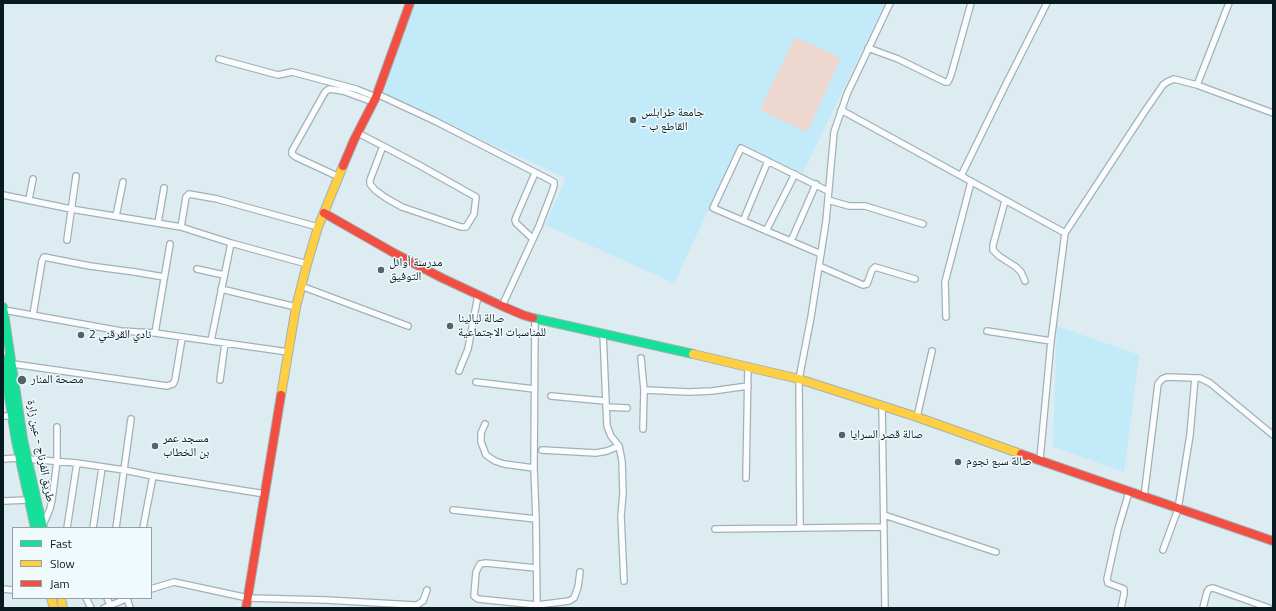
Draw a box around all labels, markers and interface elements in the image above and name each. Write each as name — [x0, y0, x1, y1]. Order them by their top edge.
place label: جامعة طرابلس - القاطع ب — [641, 106, 704, 134]
marker: جامعة طرابلس - القاطع ب — [628, 115, 638, 125]
place label: مدرسة أوائل التوفيق — [389, 256, 442, 284]
marker: مدرسة أوائل التوفيق — [376, 265, 386, 275]
place label: صالة ليالينا للمناسبات الاجتماعية — [458, 312, 546, 340]
marker: صالة ليالينا للمناسبات الاجتماعية — [445, 321, 455, 331]
place label: نادي القرقني 2 — [89, 328, 151, 342]
marker: نادي القرقني 2 — [76, 330, 86, 340]
place label: مصحة المنار — [31, 373, 83, 387]
marker: مصحة المنار — [16, 374, 28, 386]
street label: طريق الفرناج - عين زارة — [23, 399, 57, 503]
place label: صالة قصر السرايا — [850, 428, 923, 442]
marker: صالة قصر السرايا — [837, 430, 847, 440]
place label: مسجد عمر بن الخطاب — [163, 432, 209, 460]
marker: مسجد عمر بن الخطاب — [150, 441, 160, 451]
place label: صالة سبع نجوم — [966, 455, 1032, 469]
marker: صالة سبع نجوم — [953, 457, 963, 467]
legend — [12, 527, 152, 599]
text: Fast — [50, 534, 72, 553]
text: Slow — [50, 554, 75, 573]
text: Jam — [50, 574, 70, 593]

